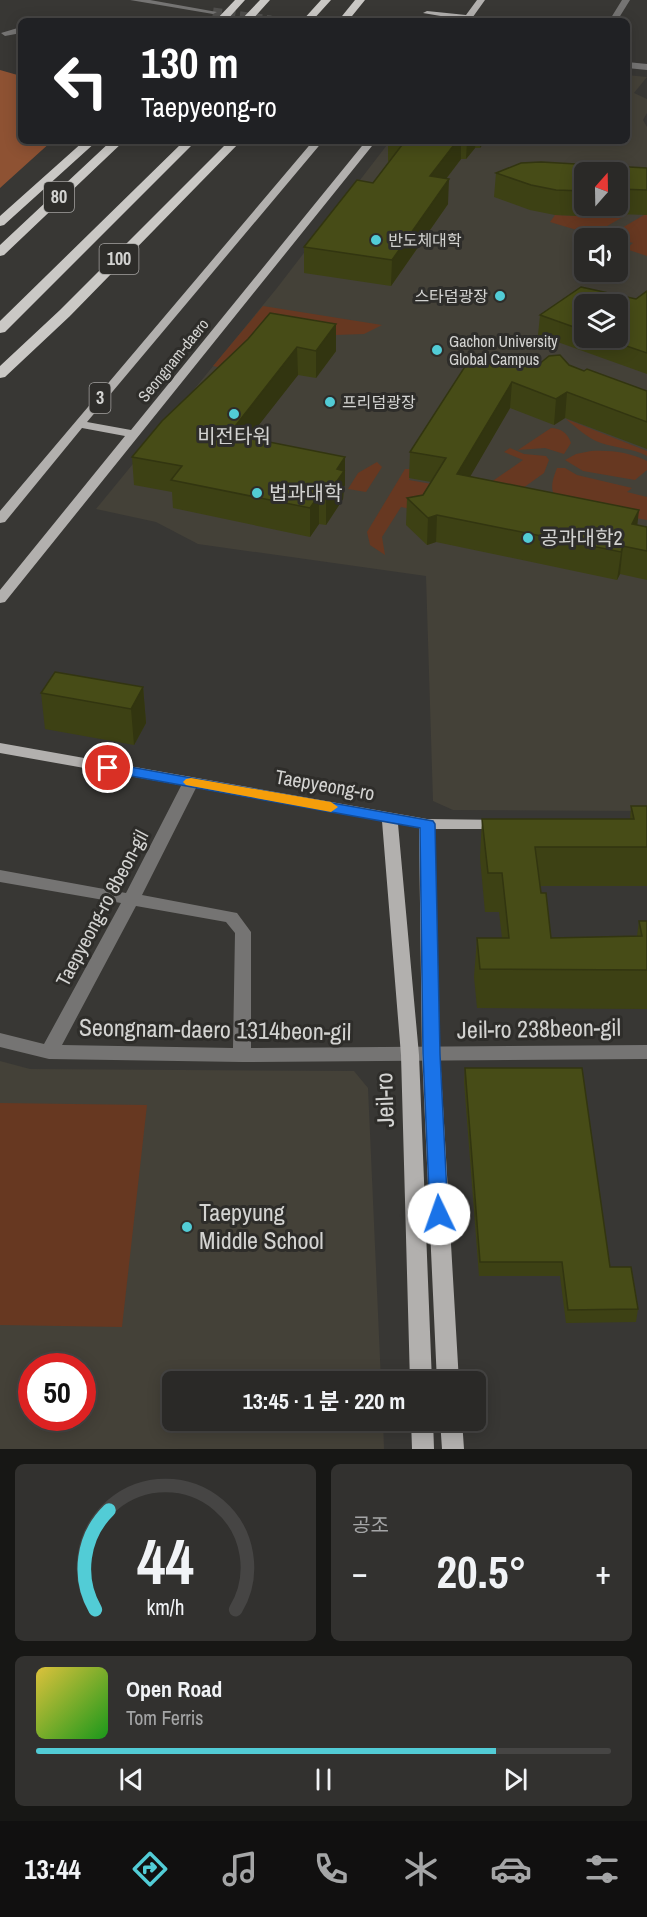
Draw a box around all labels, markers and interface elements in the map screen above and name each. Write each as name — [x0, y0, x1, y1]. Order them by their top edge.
text: 130 m — [141, 35, 239, 91]
icon: left — [42, 42, 120, 120]
text: Taepyeong-ro — [141, 89, 277, 125]
north arrow — [574, 162, 628, 216]
map controls — [574, 162, 628, 348]
road number: 80 — [44, 182, 74, 212]
button: sound — [574, 228, 628, 282]
place label: 반도체대학 — [388, 229, 462, 251]
marker: 반도체대학 — [369, 233, 383, 247]
road number: 100 — [100, 244, 138, 274]
place label: 스타덤광장 — [414, 285, 488, 307]
marker: 스타덤광장 — [493, 289, 507, 303]
button: layers — [574, 294, 628, 348]
street label: Seongnam-daero — [133, 314, 213, 406]
place label: Gachon University Global Campus — [449, 330, 558, 370]
marker: Gachon University Global Campus — [430, 343, 444, 357]
road number: 3 — [90, 383, 110, 413]
place label: 프리덤광장 — [342, 391, 416, 413]
marker: 프리덤광장 — [323, 395, 337, 409]
marker: 비전타워 — [227, 407, 241, 421]
place label: 비전타워 — [197, 422, 271, 449]
place label: 법과대학 — [269, 479, 343, 506]
marker: 법과대학 — [250, 486, 264, 500]
place label: 공과대학2 — [540, 524, 623, 551]
marker: 공과대학2 — [521, 531, 535, 545]
pin — [82, 742, 133, 793]
icon: arrive — [91, 751, 124, 784]
street label: Taepyeong-ro — [273, 762, 377, 807]
street label: Taepyeong-ro 8beon-gil — [49, 825, 154, 991]
street label: Seongnam-daero 1314beon-gil — [79, 1011, 351, 1047]
street label: Jeil-ro 238beon-gil — [457, 1011, 621, 1045]
street label: Jeil-ro — [367, 1072, 401, 1128]
position arrow — [407, 1182, 471, 1246]
place label: Taepyung Middle School — [199, 1196, 324, 1256]
marker: Taepyung Middle School — [180, 1220, 194, 1234]
speed limit sign: 50 — [18, 1353, 96, 1431]
text: 13:45 · 1 분 · 220 m — [243, 1386, 405, 1416]
text: 공조 — [352, 1511, 389, 1538]
text: 44 — [137, 1519, 194, 1603]
text: 20.5° — [437, 1541, 526, 1602]
text: − — [352, 1550, 368, 1594]
text: + — [595, 1550, 611, 1594]
text: km/h — [146, 1593, 185, 1622]
text: Open Road — [126, 1674, 222, 1704]
text: Tom Ferris — [126, 1704, 204, 1731]
icon: previous — [115, 1763, 148, 1796]
icon: pause — [307, 1763, 340, 1796]
icon: next — [499, 1763, 532, 1796]
icon: directions — [129, 1848, 171, 1890]
icon: music — [219, 1848, 261, 1890]
icon: phone — [310, 1848, 352, 1890]
icon: climate — [400, 1848, 442, 1890]
icon: car — [490, 1848, 532, 1890]
icon: filters — [581, 1848, 623, 1890]
text: 13:44 — [24, 1851, 81, 1887]

